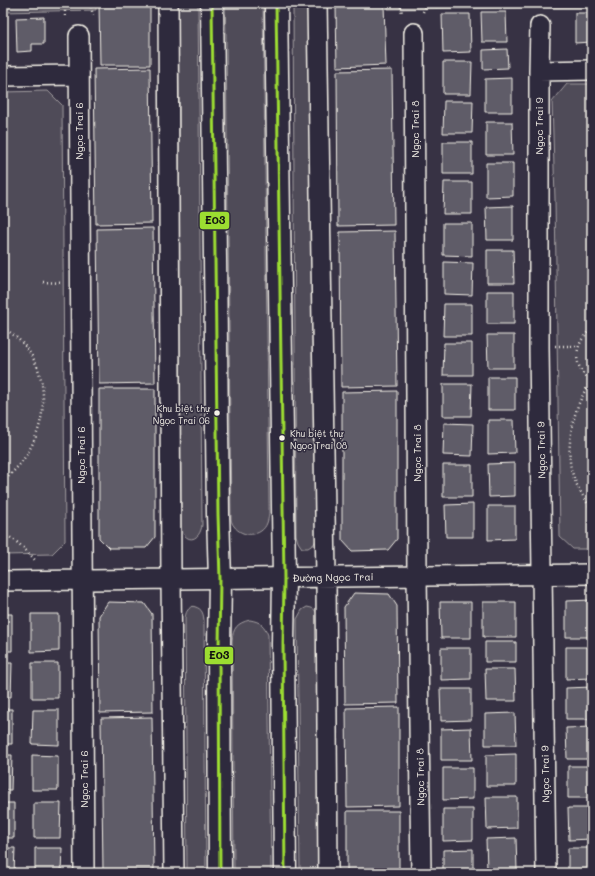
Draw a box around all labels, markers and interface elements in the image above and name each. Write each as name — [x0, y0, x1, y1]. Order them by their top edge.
street label: Ngọc Trai 9 — [532, 97, 546, 155]
street label: Ngọc Trai 8 — [408, 100, 422, 158]
street label: Ngọc Trai 6 — [72, 102, 86, 160]
line badge: E03 — [199, 211, 230, 230]
text: E03 — [205, 212, 226, 227]
place label: Khu biệt thự Ngọc Trai 06 — [153, 403, 211, 427]
marker: Khu biệt thự Ngọc Trai 06 — [212, 408, 222, 418]
street label: Ngọc Trai 9 — [534, 421, 548, 479]
street label: Ngọc Trai 8 — [410, 424, 424, 482]
street label: Ngọc Trai 6 — [74, 426, 88, 484]
place label: Khu biệt thự Ngọc Trai 08 — [290, 428, 348, 452]
marker: Khu biệt thự Ngọc Trai 08 — [277, 433, 287, 443]
street label: Đường Ngọc Trai — [292, 569, 374, 585]
line badge: E03 — [204, 646, 234, 665]
text: E03 — [209, 647, 230, 662]
street label: Ngọc Trai 9 — [538, 745, 552, 803]
street label: Ngọc Trai 8 — [413, 748, 427, 806]
street label: Ngọc Trai 6 — [77, 750, 91, 808]

